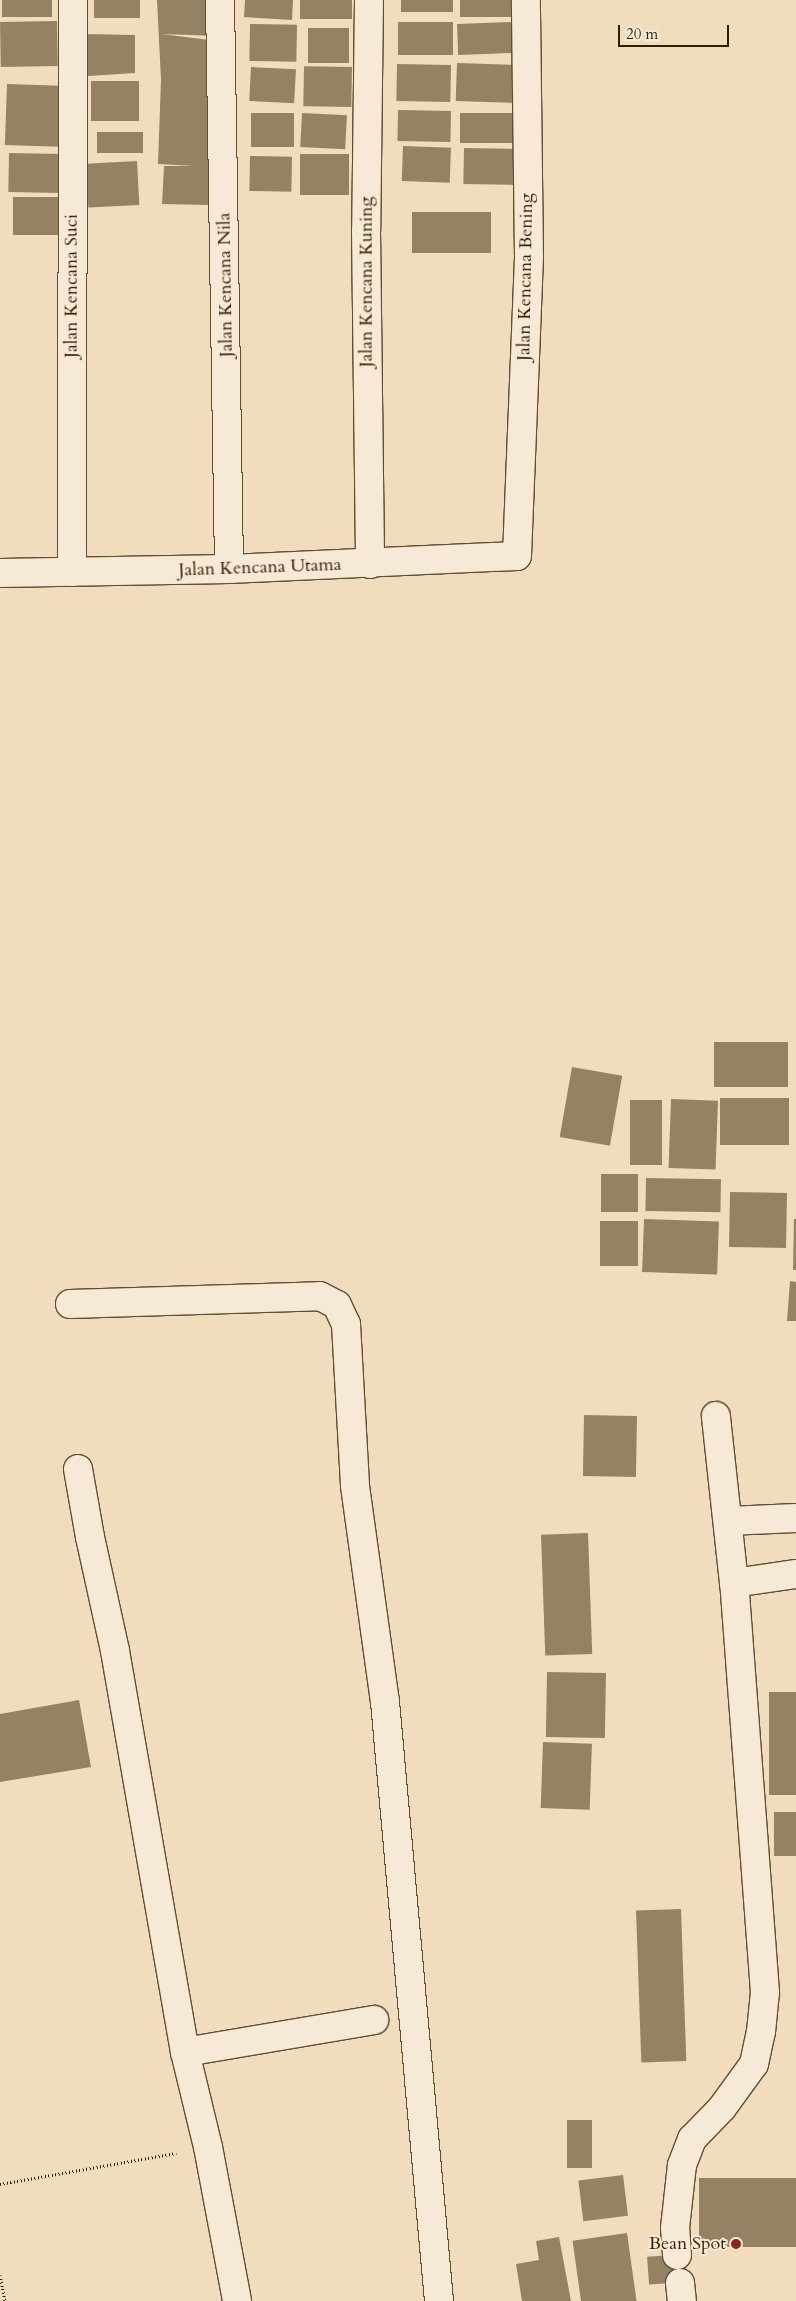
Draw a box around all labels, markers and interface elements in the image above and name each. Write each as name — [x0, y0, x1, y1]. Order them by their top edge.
scale bar — [621, 15, 732, 47]
text: 20 m — [626, 24, 658, 44]
street label: Jalan Kencana Bening — [514, 193, 538, 361]
street label: Jalan Kencana Kuning — [356, 197, 378, 367]
street label: Jalan Kencana Nila — [214, 212, 238, 358]
street label: Jalan Kencana Suci — [61, 214, 83, 358]
street label: Jalan Kencana Utama — [178, 554, 342, 582]
place label: Bean Spot — [649, 2233, 726, 2255]
marker: Bean Spot — [730, 2238, 742, 2250]

